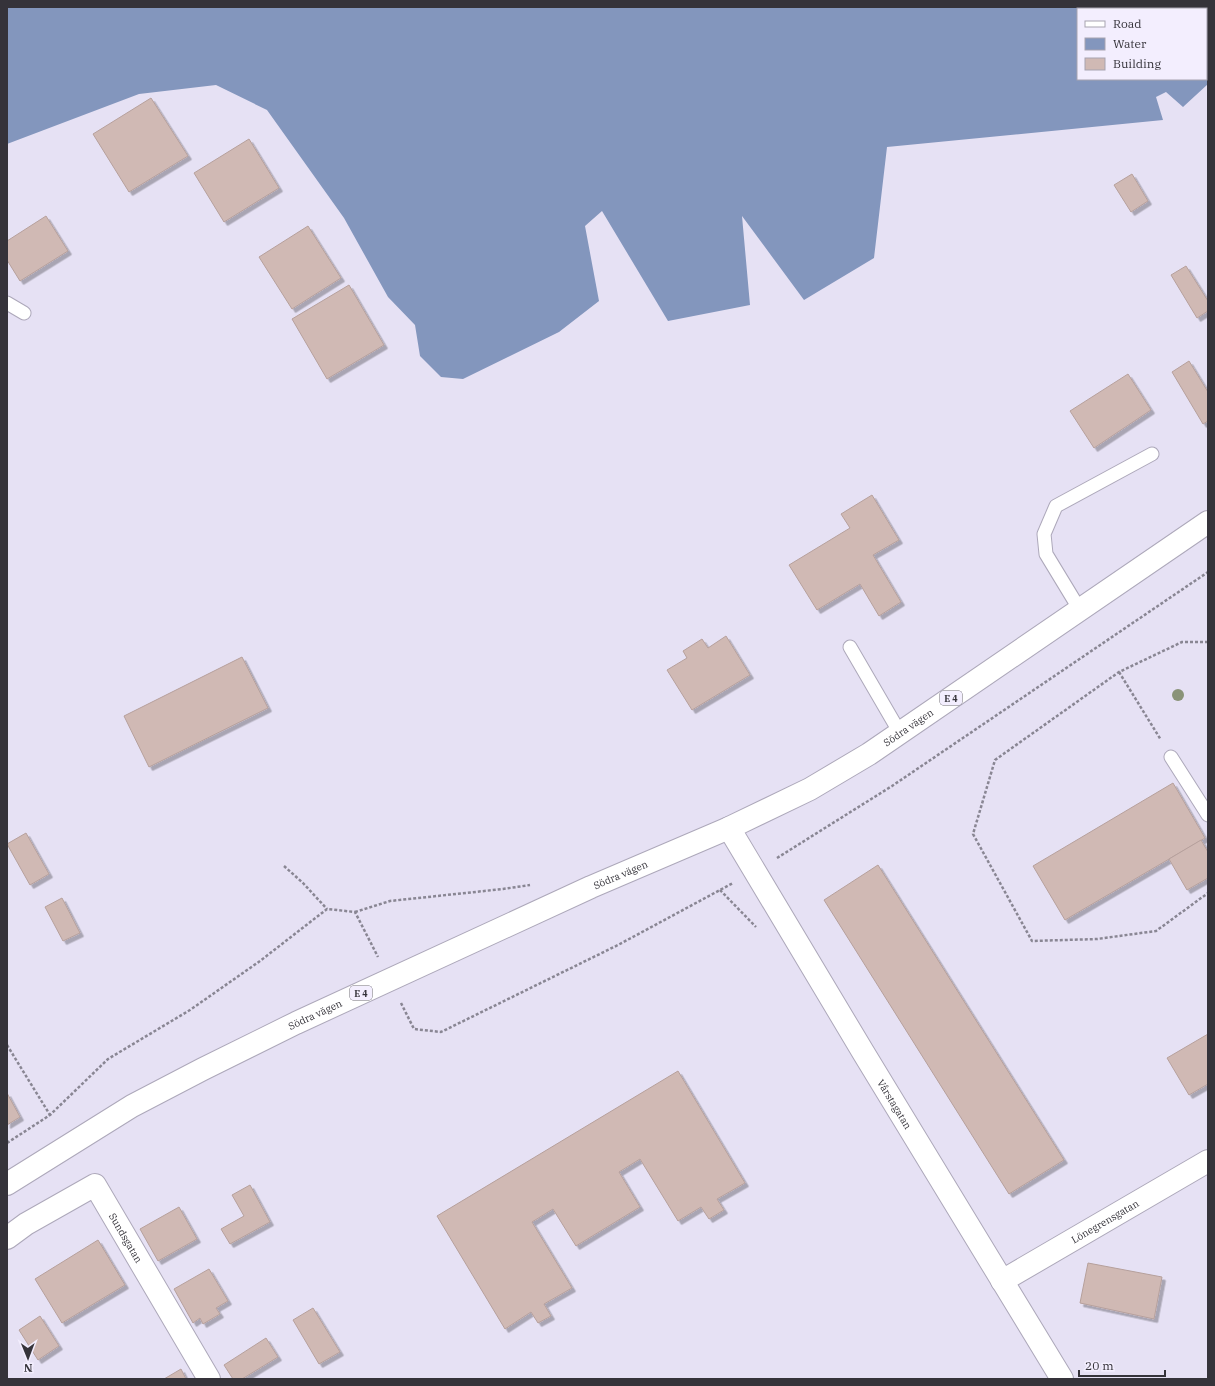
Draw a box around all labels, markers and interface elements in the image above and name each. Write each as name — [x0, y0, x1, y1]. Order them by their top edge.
legend — [1077, 8, 1207, 80]
text: Road — [1113, 16, 1142, 31]
text: Water — [1113, 36, 1147, 51]
text: Building — [1113, 56, 1161, 71]
road number: E 4 — [940, 691, 962, 705]
street label: Södra vägen — [881, 705, 936, 749]
street label: Södra vägen — [591, 857, 650, 892]
road number: E 4 — [350, 986, 372, 1000]
street label: Södra vägen — [286, 996, 344, 1032]
street label: Vårstagatan — [875, 1077, 915, 1132]
street label: Lönegrensgatan — [1069, 1196, 1141, 1246]
street label: Sundsgatan — [106, 1210, 146, 1265]
north arrow — [8, 1338, 48, 1378]
scale bar — [1079, 1352, 1165, 1378]
text: 20 m — [1085, 1358, 1114, 1373]
text: N — [23, 1361, 33, 1375]

